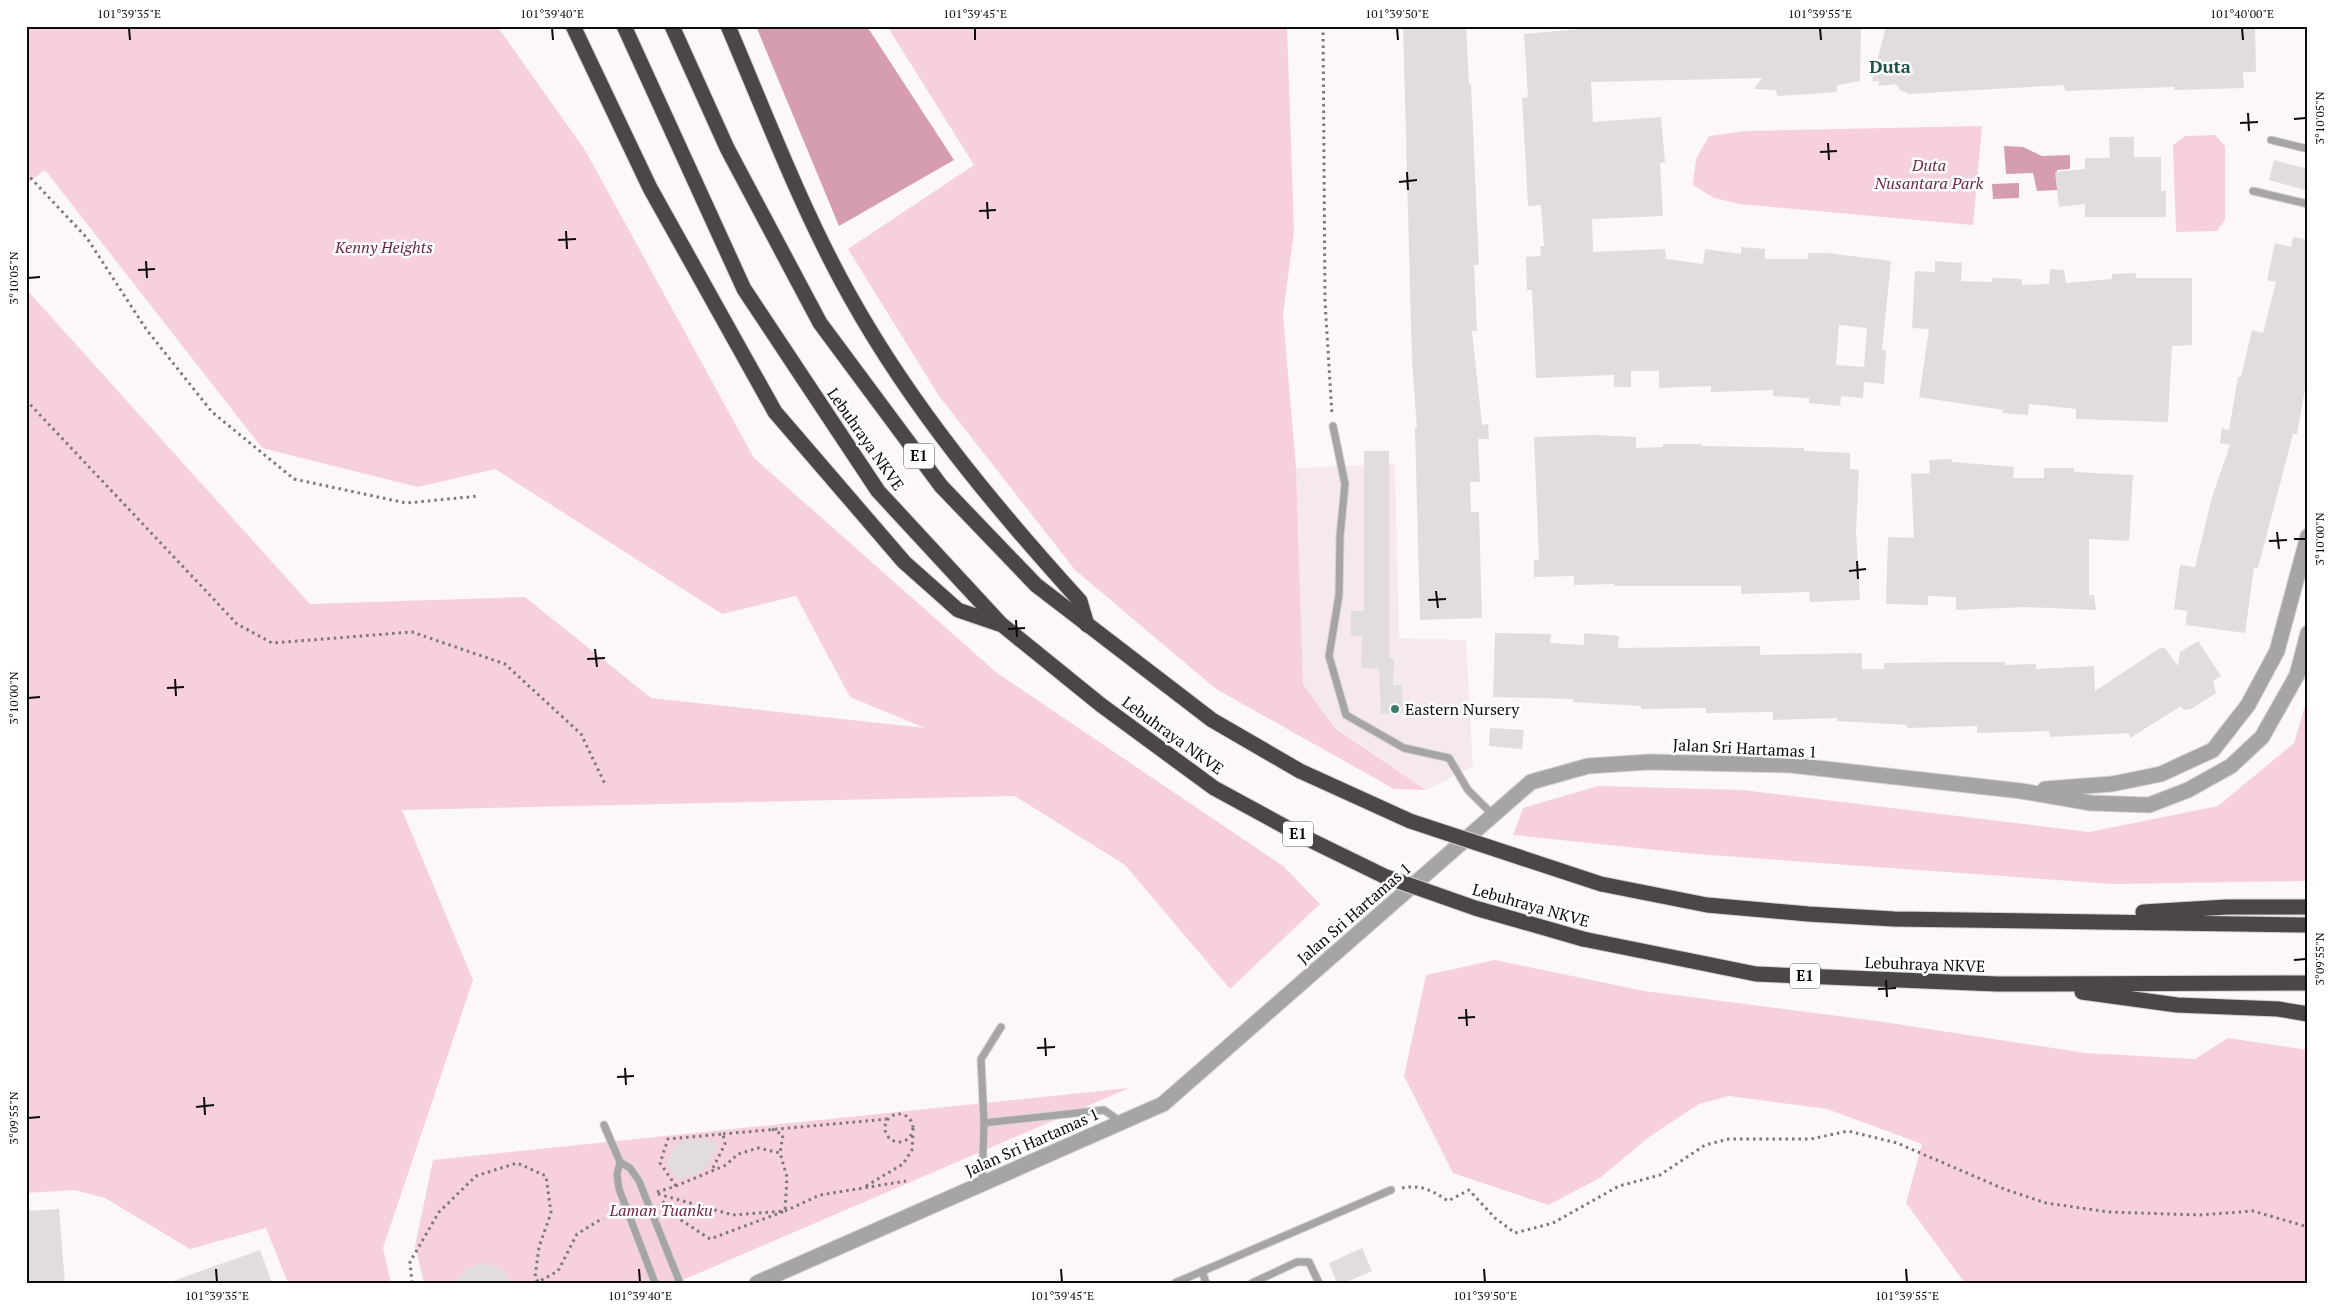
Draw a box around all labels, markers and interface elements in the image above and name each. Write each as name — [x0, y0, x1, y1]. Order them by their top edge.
text: 101°39'35"E — [97, 6, 161, 21]
text: 101°39'40"E — [520, 6, 584, 21]
text: 101°39'45"E — [943, 6, 1007, 21]
text: 101°39'50"E — [1365, 6, 1429, 21]
text: 101°39'55"E — [1788, 6, 1852, 21]
text: 101°40'00"E — [2210, 6, 2274, 21]
district label: Duta — [1869, 54, 1911, 78]
text: 3°10'05"N — [2312, 91, 2327, 145]
park label: Duta Nusantara Park — [1874, 154, 1984, 194]
park label: Kenny Heights — [334, 236, 433, 258]
text: 3°10'05"N — [6, 251, 21, 305]
street label: Lebuhraya NKVE — [822, 383, 910, 495]
road number: E1 — [904, 444, 934, 468]
text: 3°10'00"N — [2312, 512, 2327, 566]
text: 3°10'00"N — [6, 671, 21, 725]
street label: Lebuhraya NKVE — [1118, 691, 1228, 779]
place label: Eastern Nursery — [1405, 698, 1520, 720]
marker: Eastern Nursery — [1389, 703, 1401, 715]
street label: Jalan Sri Hartamas 1 — [1672, 733, 1818, 763]
road number: E1 — [1283, 822, 1313, 846]
street label: Jalan Sri Hartamas 1 — [1292, 857, 1416, 969]
street label: Lebuhraya NKVE — [1470, 878, 1592, 932]
text: 3°09'55"N — [2312, 932, 2327, 986]
street label: Lebuhraya NKVE — [1864, 951, 1986, 977]
road number: E1 — [1790, 964, 1820, 988]
text: 3°09'55"N — [6, 1091, 21, 1145]
street label: Jalan Sri Hartamas 1 — [962, 1103, 1102, 1181]
park label: Laman Tuanku — [608, 1199, 713, 1221]
text: 101°39'35"E — [185, 1288, 249, 1303]
text: 101°39'40"E — [608, 1288, 672, 1303]
text: 101°39'45"E — [1030, 1288, 1094, 1303]
text: 101°39'50"E — [1453, 1288, 1517, 1303]
text: 101°39'55"E — [1875, 1288, 1939, 1303]

